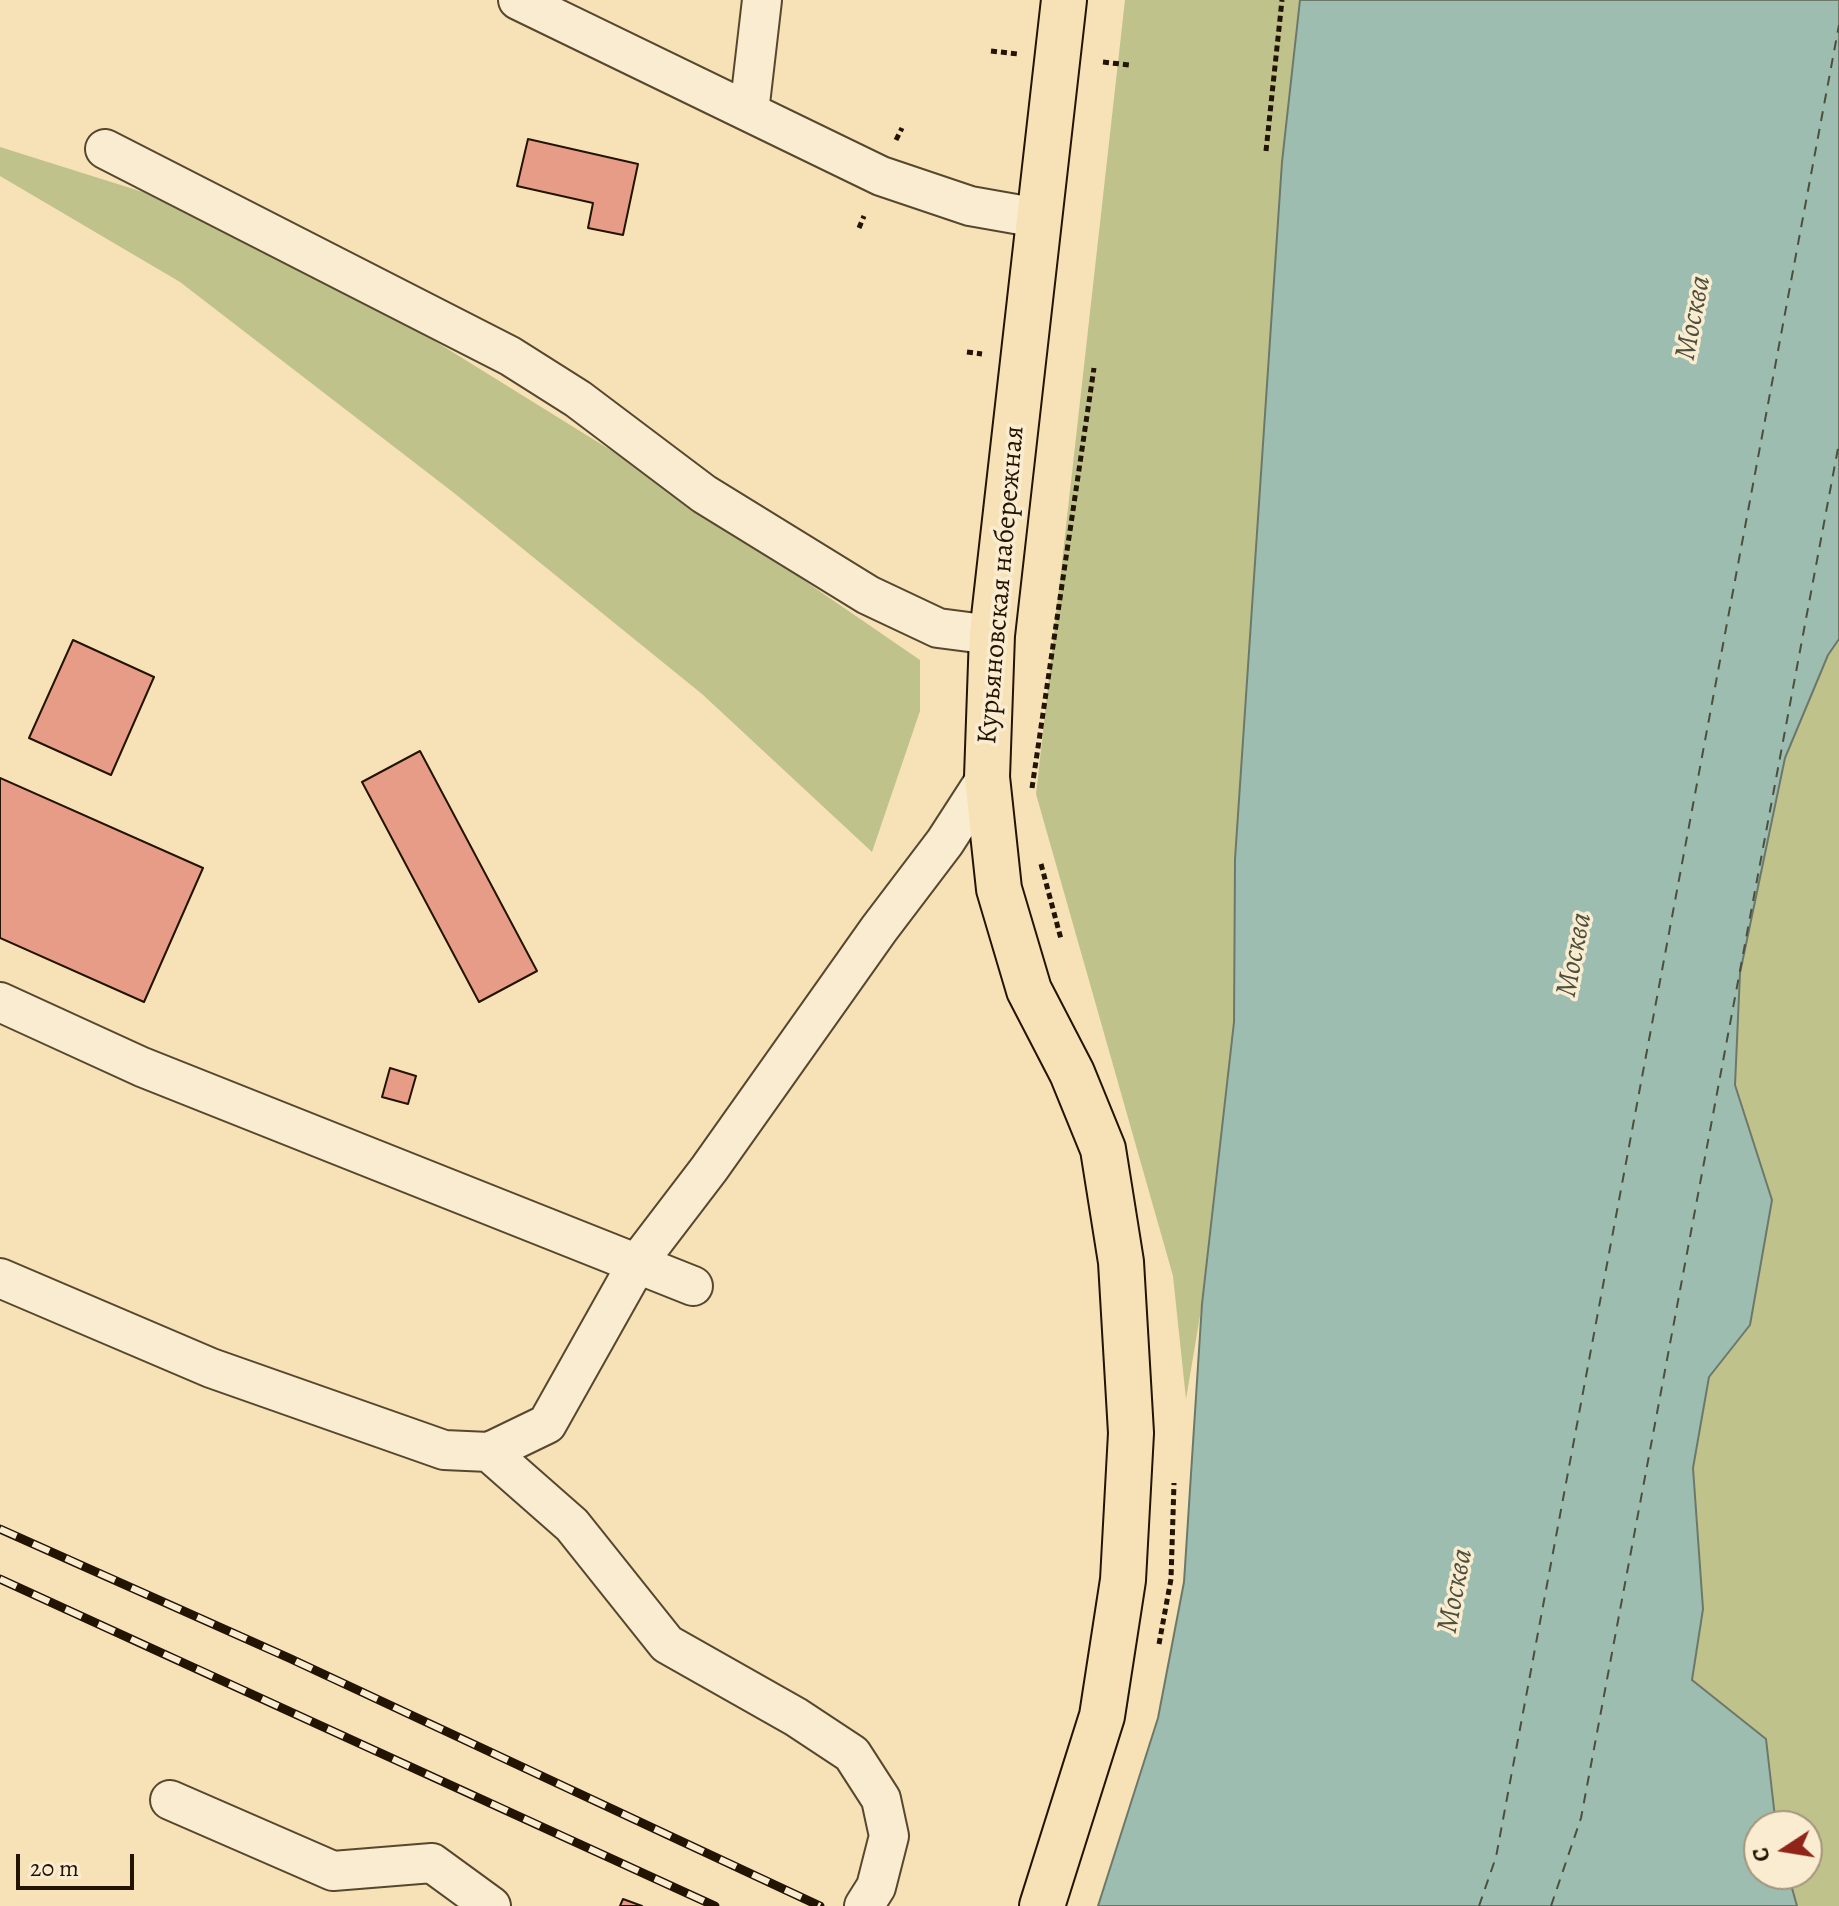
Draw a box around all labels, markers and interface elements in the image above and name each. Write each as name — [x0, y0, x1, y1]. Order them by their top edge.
water label: Москва — [1668, 273, 1720, 363]
street label: Курьяновская набережная — [971, 424, 1033, 746]
water label: Москва — [1549, 910, 1601, 1000]
water label: Москва — [1430, 1546, 1482, 1636]
north arrow — [1743, 1810, 1823, 1890]
scale bar — [20, 1838, 138, 1888]
text: С — [1745, 1845, 1778, 1864]
text: 20 m — [30, 1852, 79, 1884]

